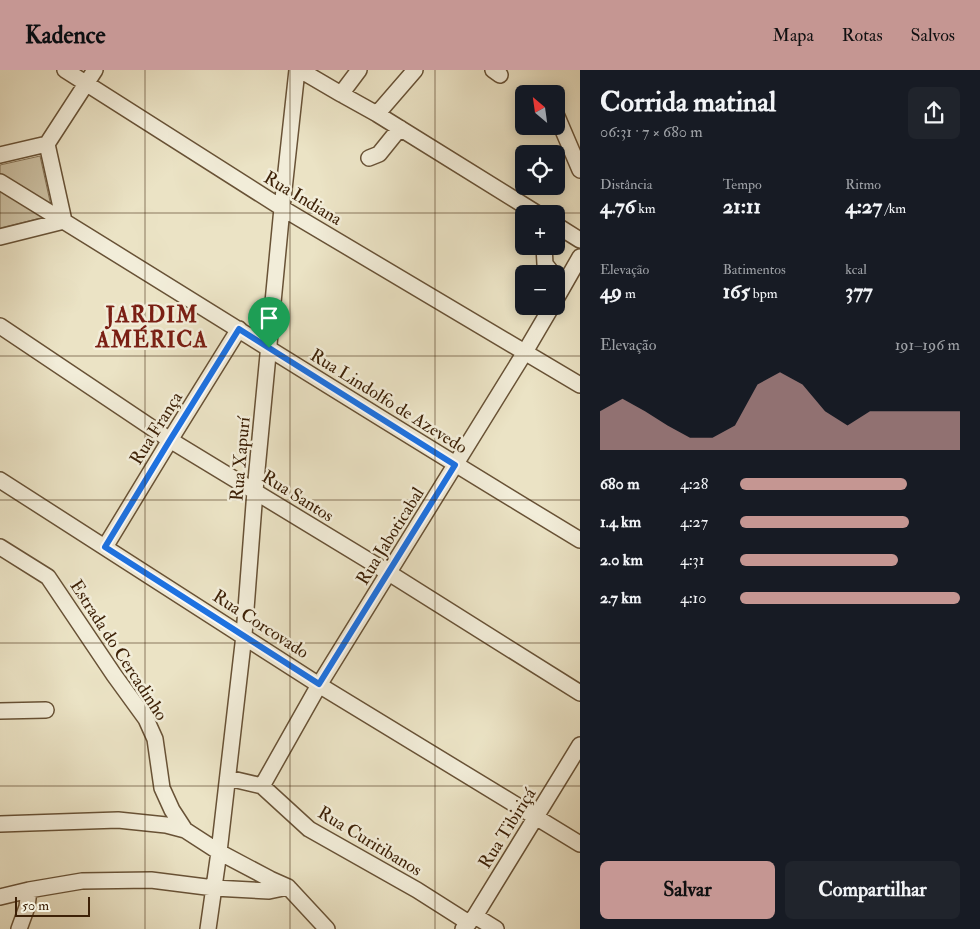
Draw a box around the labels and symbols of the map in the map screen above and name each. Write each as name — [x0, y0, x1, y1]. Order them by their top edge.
north arrow — [515, 85, 565, 135]
street label: Rua Indiana — [259, 166, 347, 231]
pin — [248, 297, 290, 348]
district label: JARDIM AMÉRICA — [95, 301, 208, 354]
street label: Rua Lindolfo de Azevedo — [306, 344, 472, 459]
street label: Rua França — [125, 387, 188, 469]
street label: Rua Xapurí — [225, 415, 256, 502]
street label: Rua Santos — [258, 465, 338, 527]
street label: Rua Jaboticabal — [351, 483, 430, 589]
street label: Estrada do Cercadinho — [64, 575, 173, 725]
street label: Rua Corcovado — [208, 585, 313, 664]
street label: Rua Tibiriçá — [474, 783, 542, 873]
street label: Rua Curitibanos — [313, 801, 426, 882]
scale bar — [15, 894, 90, 917]

